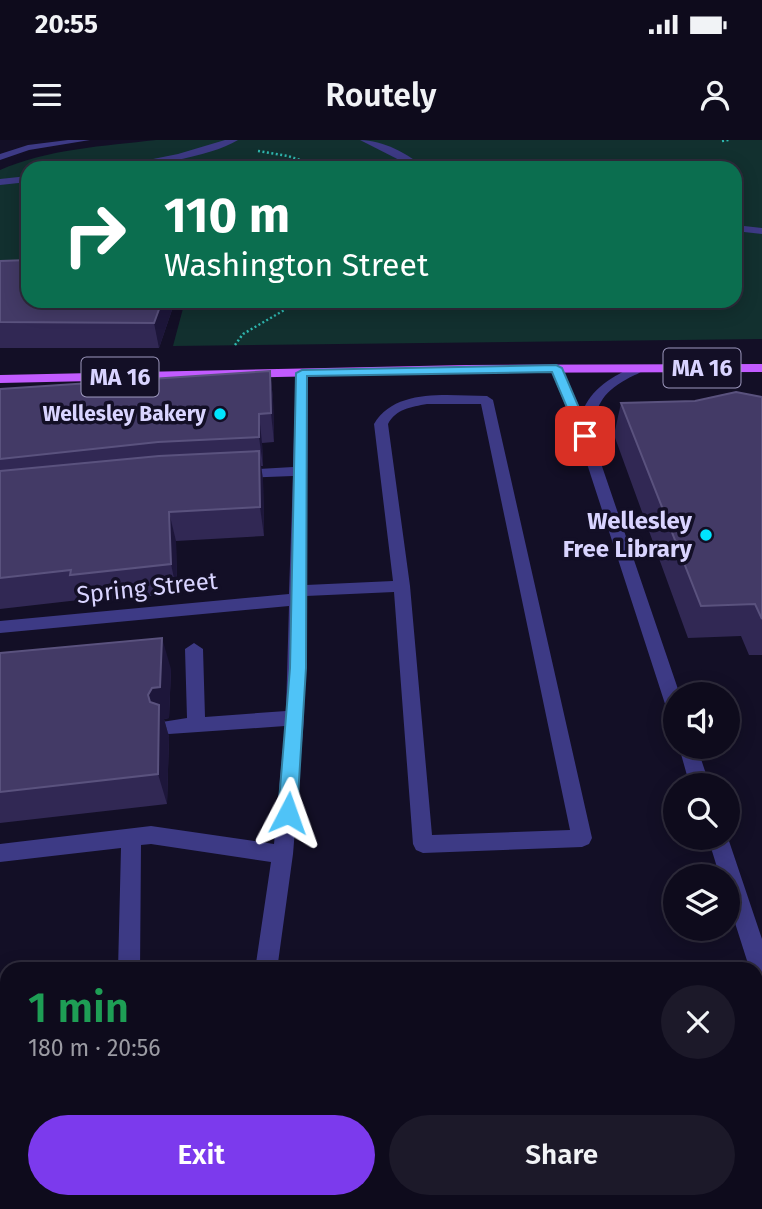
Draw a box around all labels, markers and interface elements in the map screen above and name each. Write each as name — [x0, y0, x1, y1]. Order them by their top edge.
text: 20:55 — [35, 9, 98, 40]
icon: menu — [28, 76, 66, 114]
text: Routely — [325, 76, 437, 114]
icon: person — [696, 76, 734, 114]
text: 110 m — [164, 186, 290, 245]
icon: right — [49, 189, 140, 280]
text: Washington Street — [164, 246, 428, 284]
road number: MA 16 — [664, 348, 740, 387]
road number: MA 16 — [82, 358, 158, 396]
place label: Wellesley Bakery — [43, 401, 206, 427]
marker: Wellesley Bakery — [212, 406, 228, 422]
pin — [555, 406, 615, 466]
icon: arrive — [566, 417, 604, 455]
place label: Wellesley Free Library — [563, 507, 693, 563]
marker: Wellesley Free Library — [698, 527, 714, 543]
street label: Spring Street — [75, 567, 219, 609]
map controls — [663, 682, 740, 941]
button: sound — [663, 682, 740, 759]
button: search — [663, 773, 740, 850]
position arrow — [251, 776, 325, 850]
button: layers — [663, 864, 740, 941]
text: 1 min — [28, 983, 129, 1033]
button: close — [661, 985, 735, 1059]
text: 180 m · 20:56 — [28, 1034, 161, 1062]
button: Exit — [28, 1115, 375, 1195]
button: Share — [389, 1115, 735, 1195]

